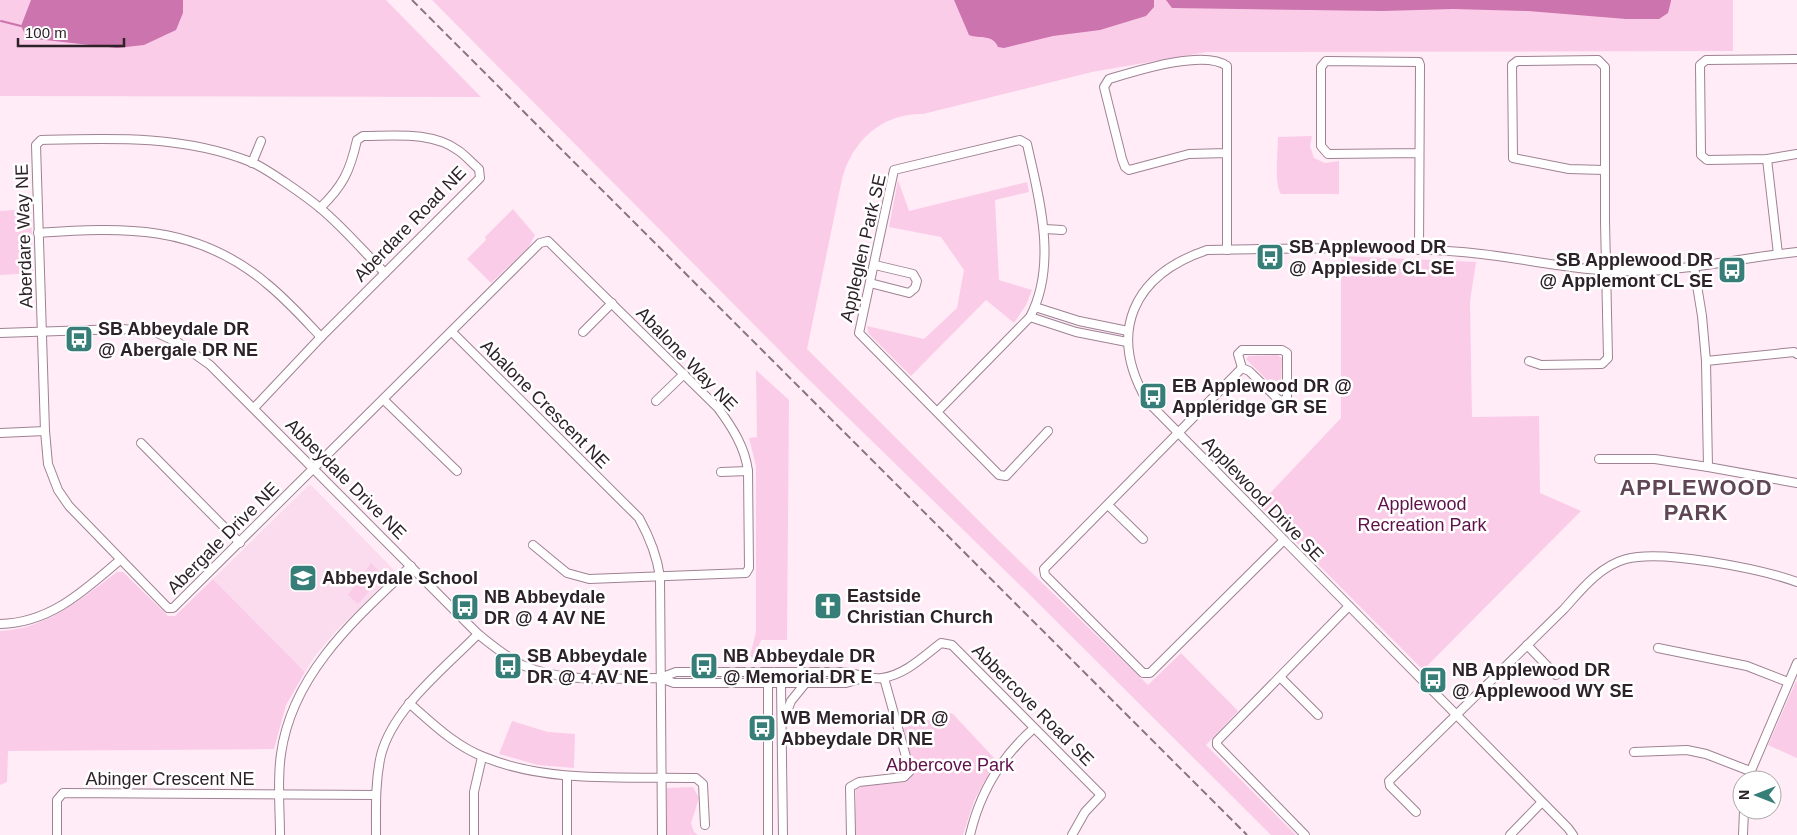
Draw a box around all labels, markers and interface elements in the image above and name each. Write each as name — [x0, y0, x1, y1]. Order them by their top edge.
scale bar — [18, 15, 124, 47]
text: 100 m — [25, 24, 67, 41]
street label: Aberdare Road NE — [350, 162, 470, 286]
street label: Aberdare Way NE — [11, 163, 37, 309]
street label: Appleglen Park SE — [836, 172, 890, 324]
place label: SB Applewood DR @ Appleside CL SE — [1289, 237, 1455, 278]
bus stop icon: SB Applewood DR @ Appleside CL SE — [1255, 242, 1285, 272]
place label: SB Applewood DR @ Applemont CL SE — [1539, 250, 1713, 291]
bus stop icon: SB Applewood DR @ Applemont CL SE — [1717, 255, 1747, 285]
street label: Abalone Way NE — [632, 303, 742, 415]
place label: SB Abbeydale DR @ Abergale DR NE — [98, 319, 258, 360]
bus stop icon: SB Abbeydale DR @ Abergale DR NE — [64, 324, 94, 354]
street label: Abalone Crescent NE — [477, 336, 613, 472]
place label: EB Applewood DR @ Appleridge GR SE — [1172, 376, 1352, 417]
bus stop icon: EB Applewood DR @ Appleridge GR SE — [1138, 381, 1168, 411]
street label: Abbeydale Drive NE — [282, 415, 410, 543]
street label: Applewood Drive SE — [1198, 433, 1328, 565]
district label: APPLEWOOD PARK — [1619, 475, 1773, 525]
street label: Abergale Drive NE — [163, 478, 283, 598]
park label: Applewood Recreation Park — [1357, 494, 1488, 535]
school or university icon: Abbeydale School — [288, 563, 318, 593]
place label: Abbeydale School — [322, 568, 478, 588]
place label: Eastside Christian Church — [847, 586, 993, 627]
place label: NB Abbeydale DR @ 4 AV NE — [484, 587, 606, 628]
church icon: Eastside Christian Church — [813, 591, 843, 621]
bus stop icon: NB Abbeydale DR @ 4 AV NE — [450, 592, 480, 622]
street label: Abbercove Road SE — [968, 640, 1098, 770]
place label: SB Abbeydale DR @ 4 AV NE — [527, 646, 649, 687]
place label: NB Abbeydale DR @ Memorial DR E — [723, 646, 875, 687]
bus stop icon: SB Abbeydale DR @ 4 AV NE — [493, 651, 523, 681]
bus stop icon: NB Abbeydale DR @ Memorial DR E — [689, 651, 719, 681]
place label: NB Applewood DR @ Applewood WY SE — [1452, 660, 1634, 701]
bus stop icon: NB Applewood DR @ Applewood WY SE — [1418, 665, 1448, 695]
place label: WB Memorial DR @ Abbeydale DR NE — [781, 708, 949, 749]
bus stop icon: WB Memorial DR @ Abbeydale DR NE — [747, 713, 777, 743]
park label: Abbercove Park — [886, 755, 1015, 775]
street label: Abinger Crescent NE — [85, 769, 255, 789]
north arrow — [1732, 770, 1782, 820]
text: N — [1736, 790, 1752, 800]

